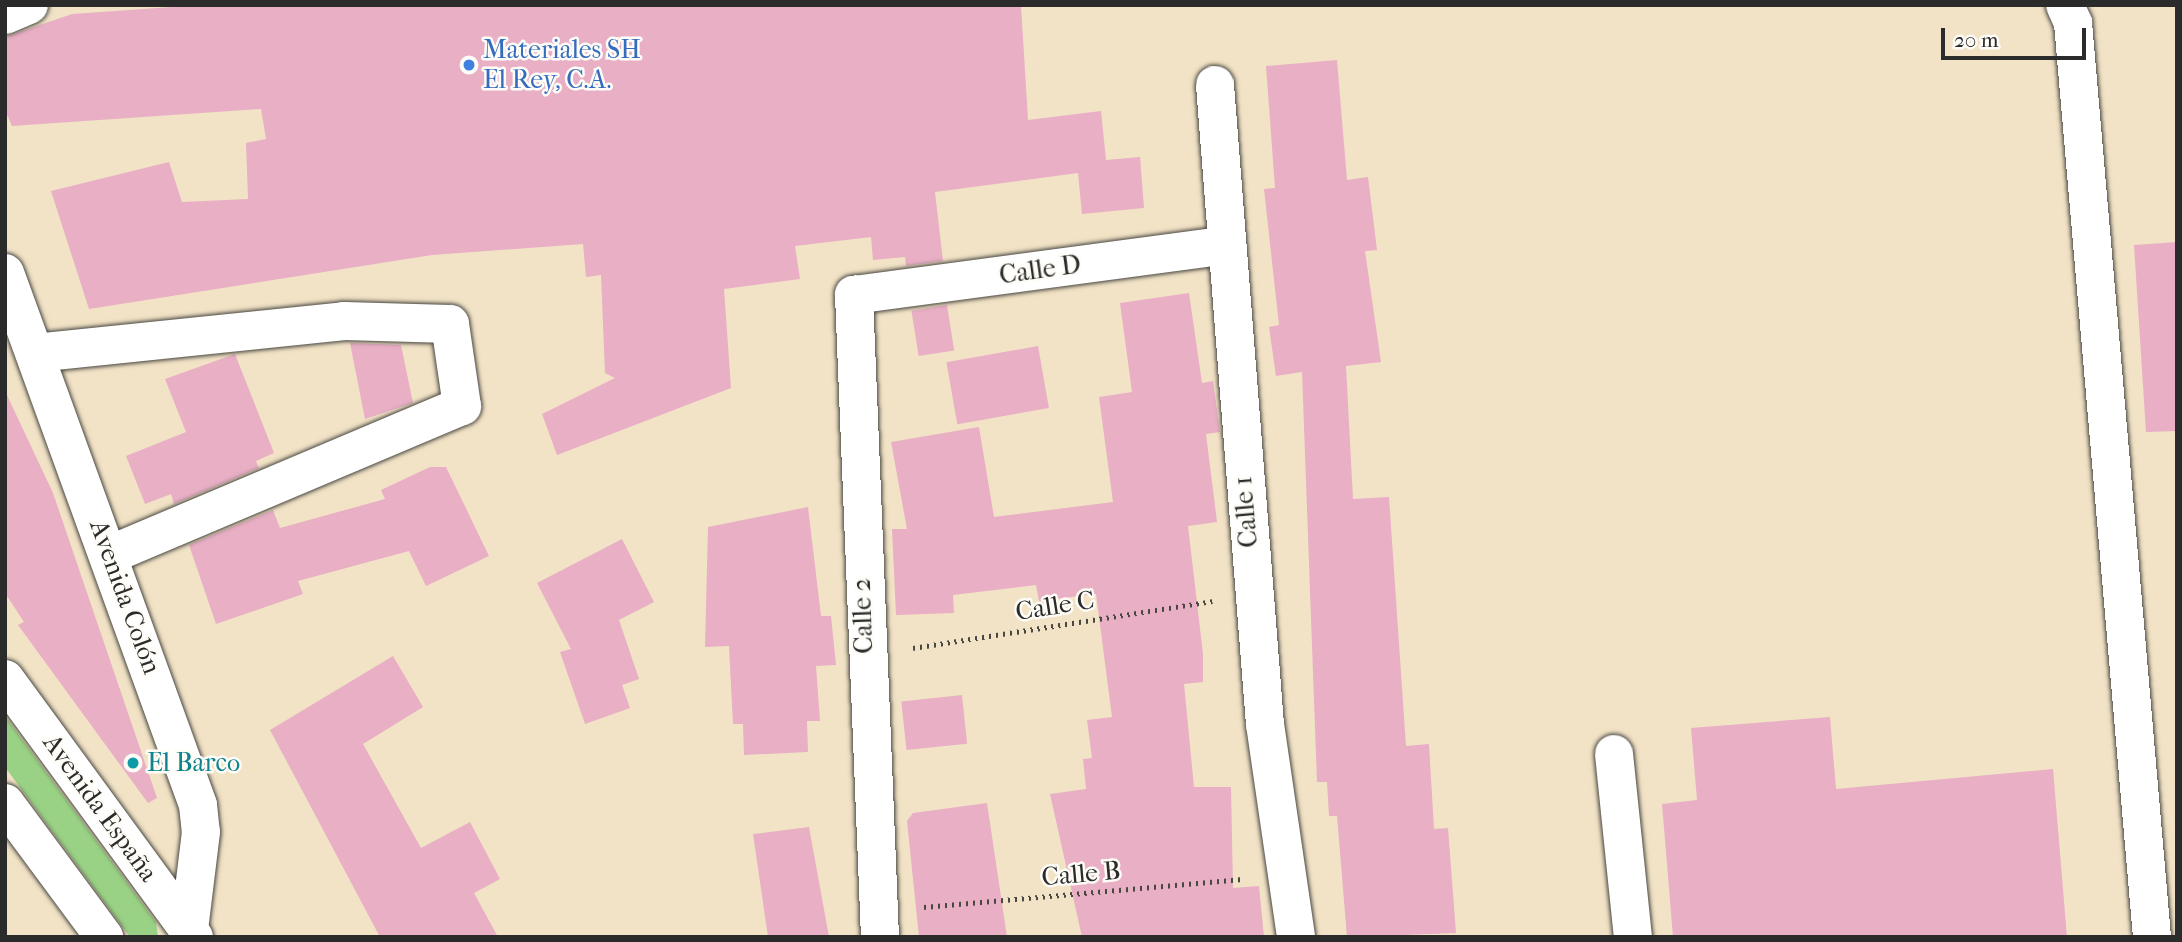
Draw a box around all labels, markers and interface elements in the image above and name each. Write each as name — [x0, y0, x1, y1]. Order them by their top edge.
scale bar — [1944, 14, 2089, 58]
text: 20 m — [1954, 28, 1998, 52]
place label: Materiales SH El Rey, C.A. — [483, 34, 641, 96]
marker: Materiales SH El Rey, C.A. — [461, 57, 477, 73]
street label: Calle D — [997, 249, 1083, 291]
street label: Calle 1 — [1227, 475, 1265, 549]
street label: Avenida Colón — [83, 516, 167, 678]
street label: Calle 2 — [846, 578, 880, 654]
street label: Calle C — [1013, 584, 1097, 628]
street label: Avenida España — [36, 728, 164, 888]
place label: El Barco — [147, 747, 240, 779]
marker: El Barco — [125, 755, 141, 771]
street label: Calle B — [1040, 855, 1122, 893]

